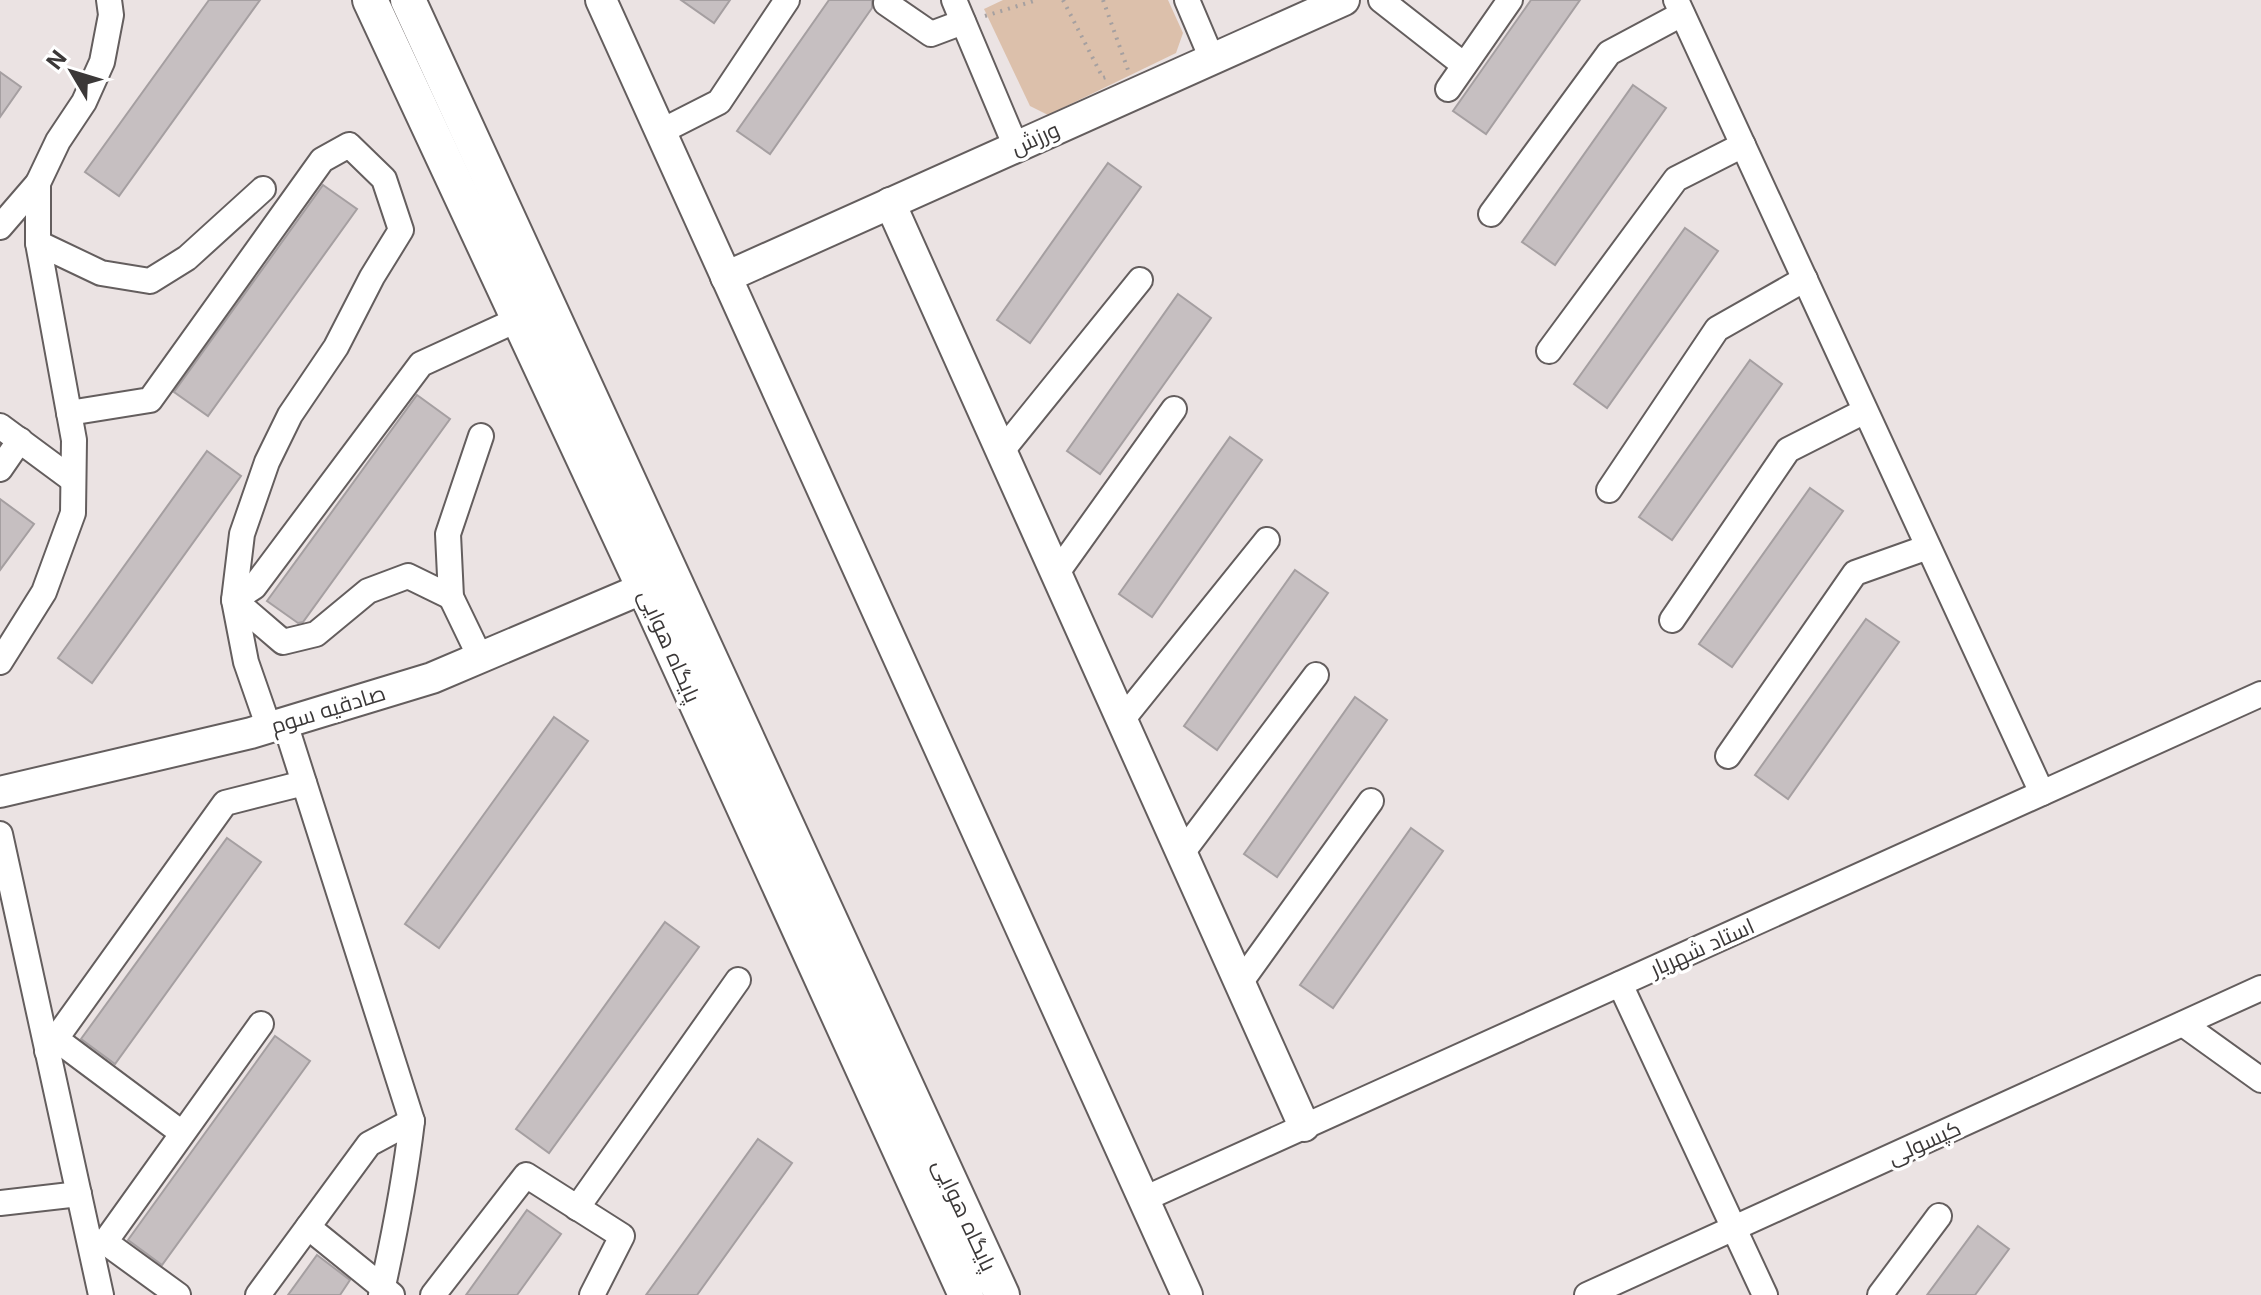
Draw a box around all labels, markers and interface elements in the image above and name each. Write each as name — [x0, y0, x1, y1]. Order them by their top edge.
north arrow — [32, 32, 112, 112]
text: N — [41, 45, 72, 74]
street label: ورزش — [1007, 116, 1064, 161]
street label: پایگاه هوایی — [632, 586, 706, 707]
street label: صادقیه سوم — [268, 679, 389, 742]
street label: استاد شهریار — [1644, 912, 1759, 983]
street label: کپسولی — [1883, 1114, 1965, 1171]
street label: پایگاه هوایی — [926, 1155, 1002, 1276]

